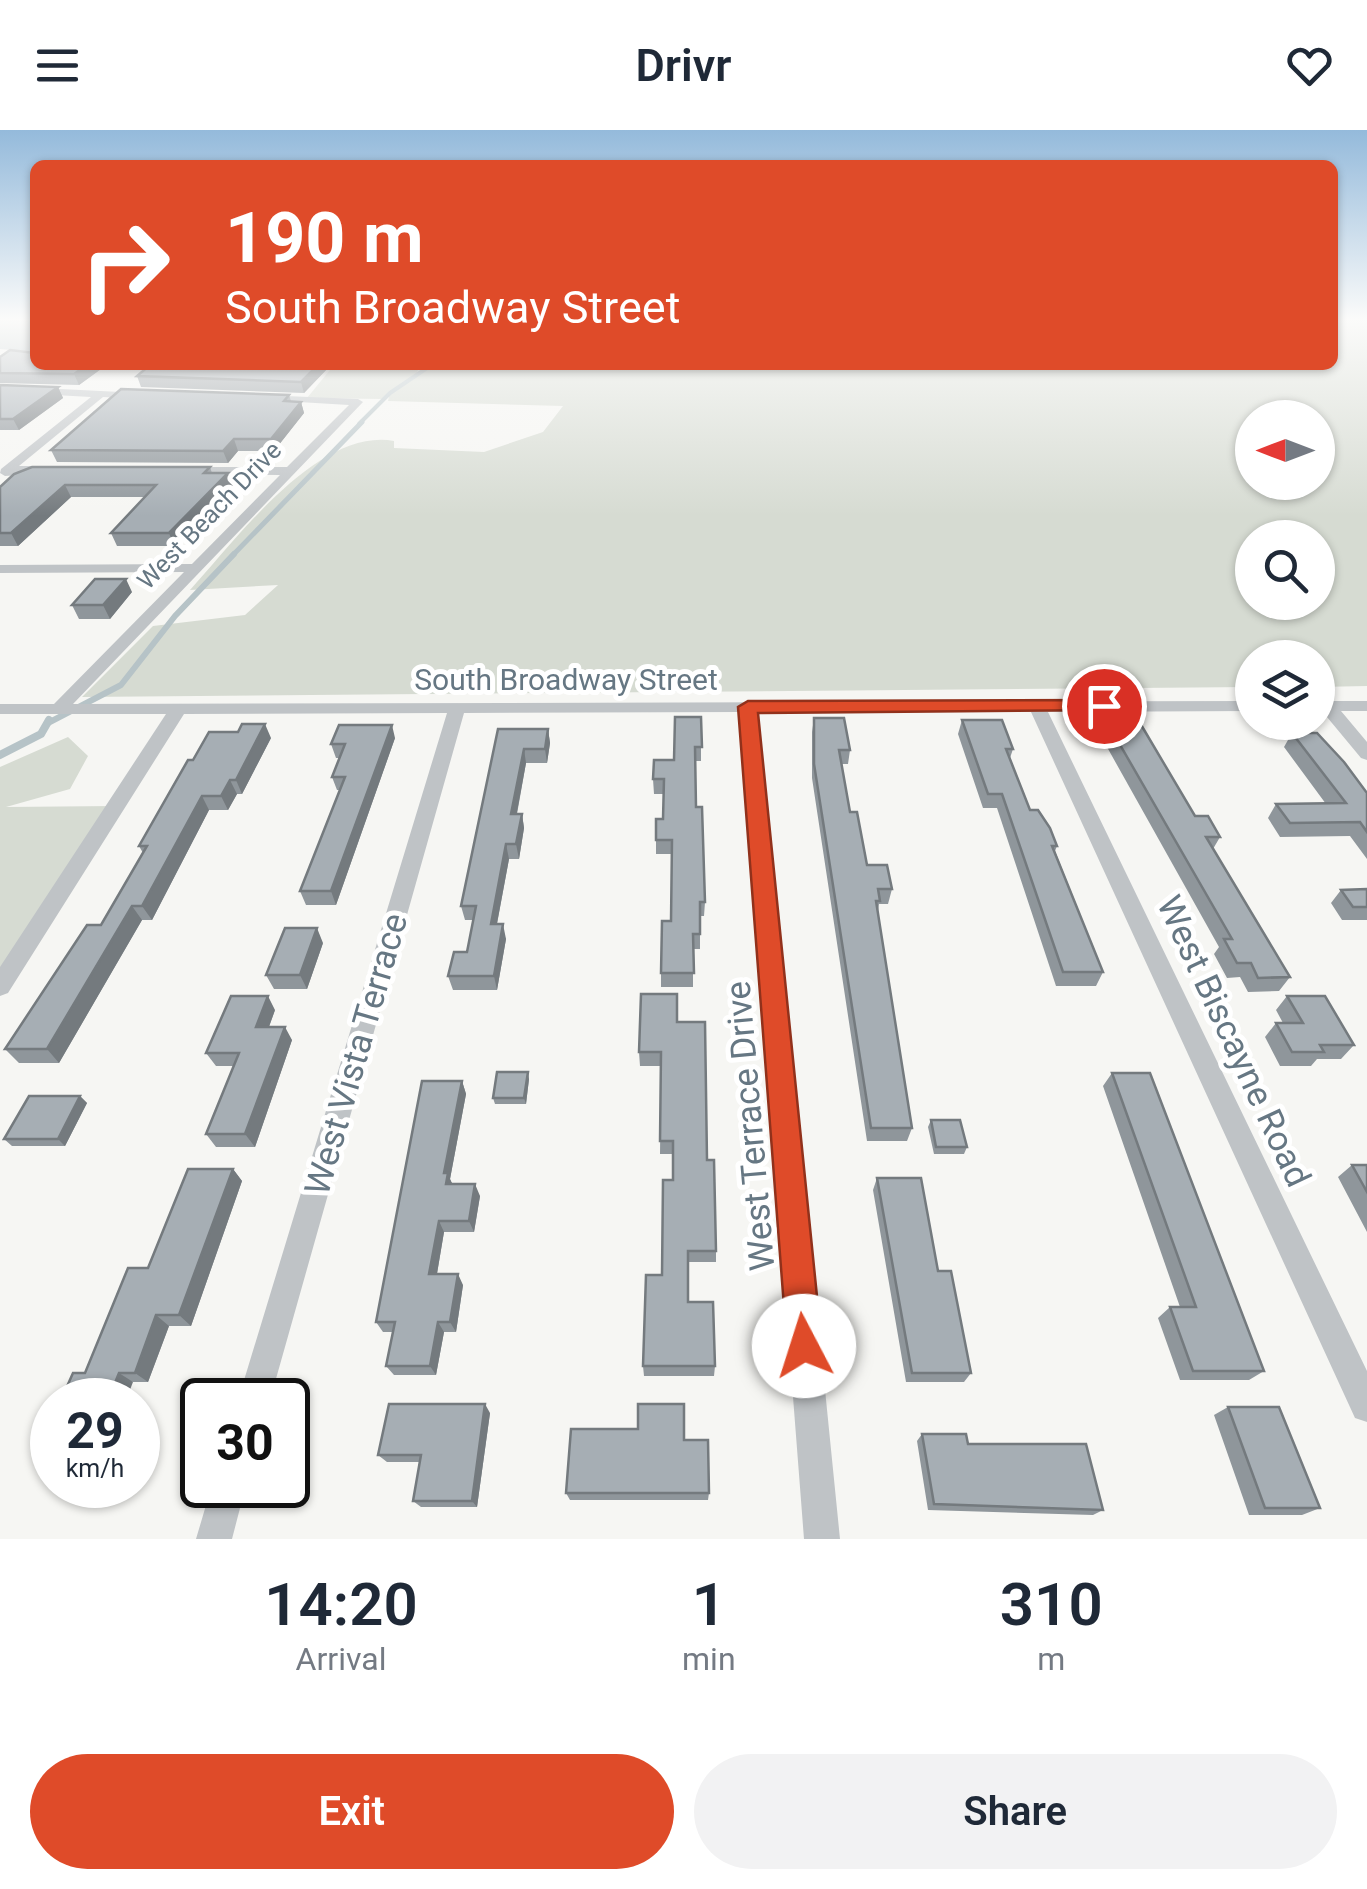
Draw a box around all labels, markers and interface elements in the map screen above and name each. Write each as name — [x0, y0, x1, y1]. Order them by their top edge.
icon: menu — [30, 38, 85, 93]
icon: heart — [1282, 38, 1337, 93]
text: Drivr — [636, 39, 731, 92]
text: 190 m — [225, 197, 424, 279]
icon: right — [60, 200, 190, 330]
text: South Broadway Street — [225, 281, 680, 334]
north arrow — [1235, 400, 1335, 500]
map controls — [1235, 400, 1335, 740]
street label: West Beach Drive — [132, 435, 287, 595]
button: search — [1235, 520, 1335, 620]
button: layers — [1235, 640, 1335, 740]
street label: South Broadway Street — [414, 662, 718, 697]
pin — [1062, 664, 1147, 749]
icon: arrive — [1077, 679, 1132, 734]
street label: West Biscayne Road — [1148, 889, 1319, 1193]
street label: West Vista Terrace — [297, 908, 416, 1200]
street label: West Terrace Drive — [717, 979, 784, 1273]
position arrow — [752, 1294, 856, 1398]
speed limit sign: 30 — [180, 1378, 310, 1508]
text: 29 — [66, 1402, 124, 1460]
text: km/h — [66, 1454, 124, 1483]
text: 14:20 — [264, 1569, 418, 1640]
text: 1 — [692, 1569, 726, 1640]
text: 310 — [1000, 1569, 1103, 1640]
text: Arrival — [296, 1640, 386, 1678]
text: min — [682, 1640, 736, 1678]
text: m — [1037, 1640, 1065, 1678]
button: Exit — [30, 1754, 674, 1869]
button: Share — [694, 1754, 1337, 1869]

